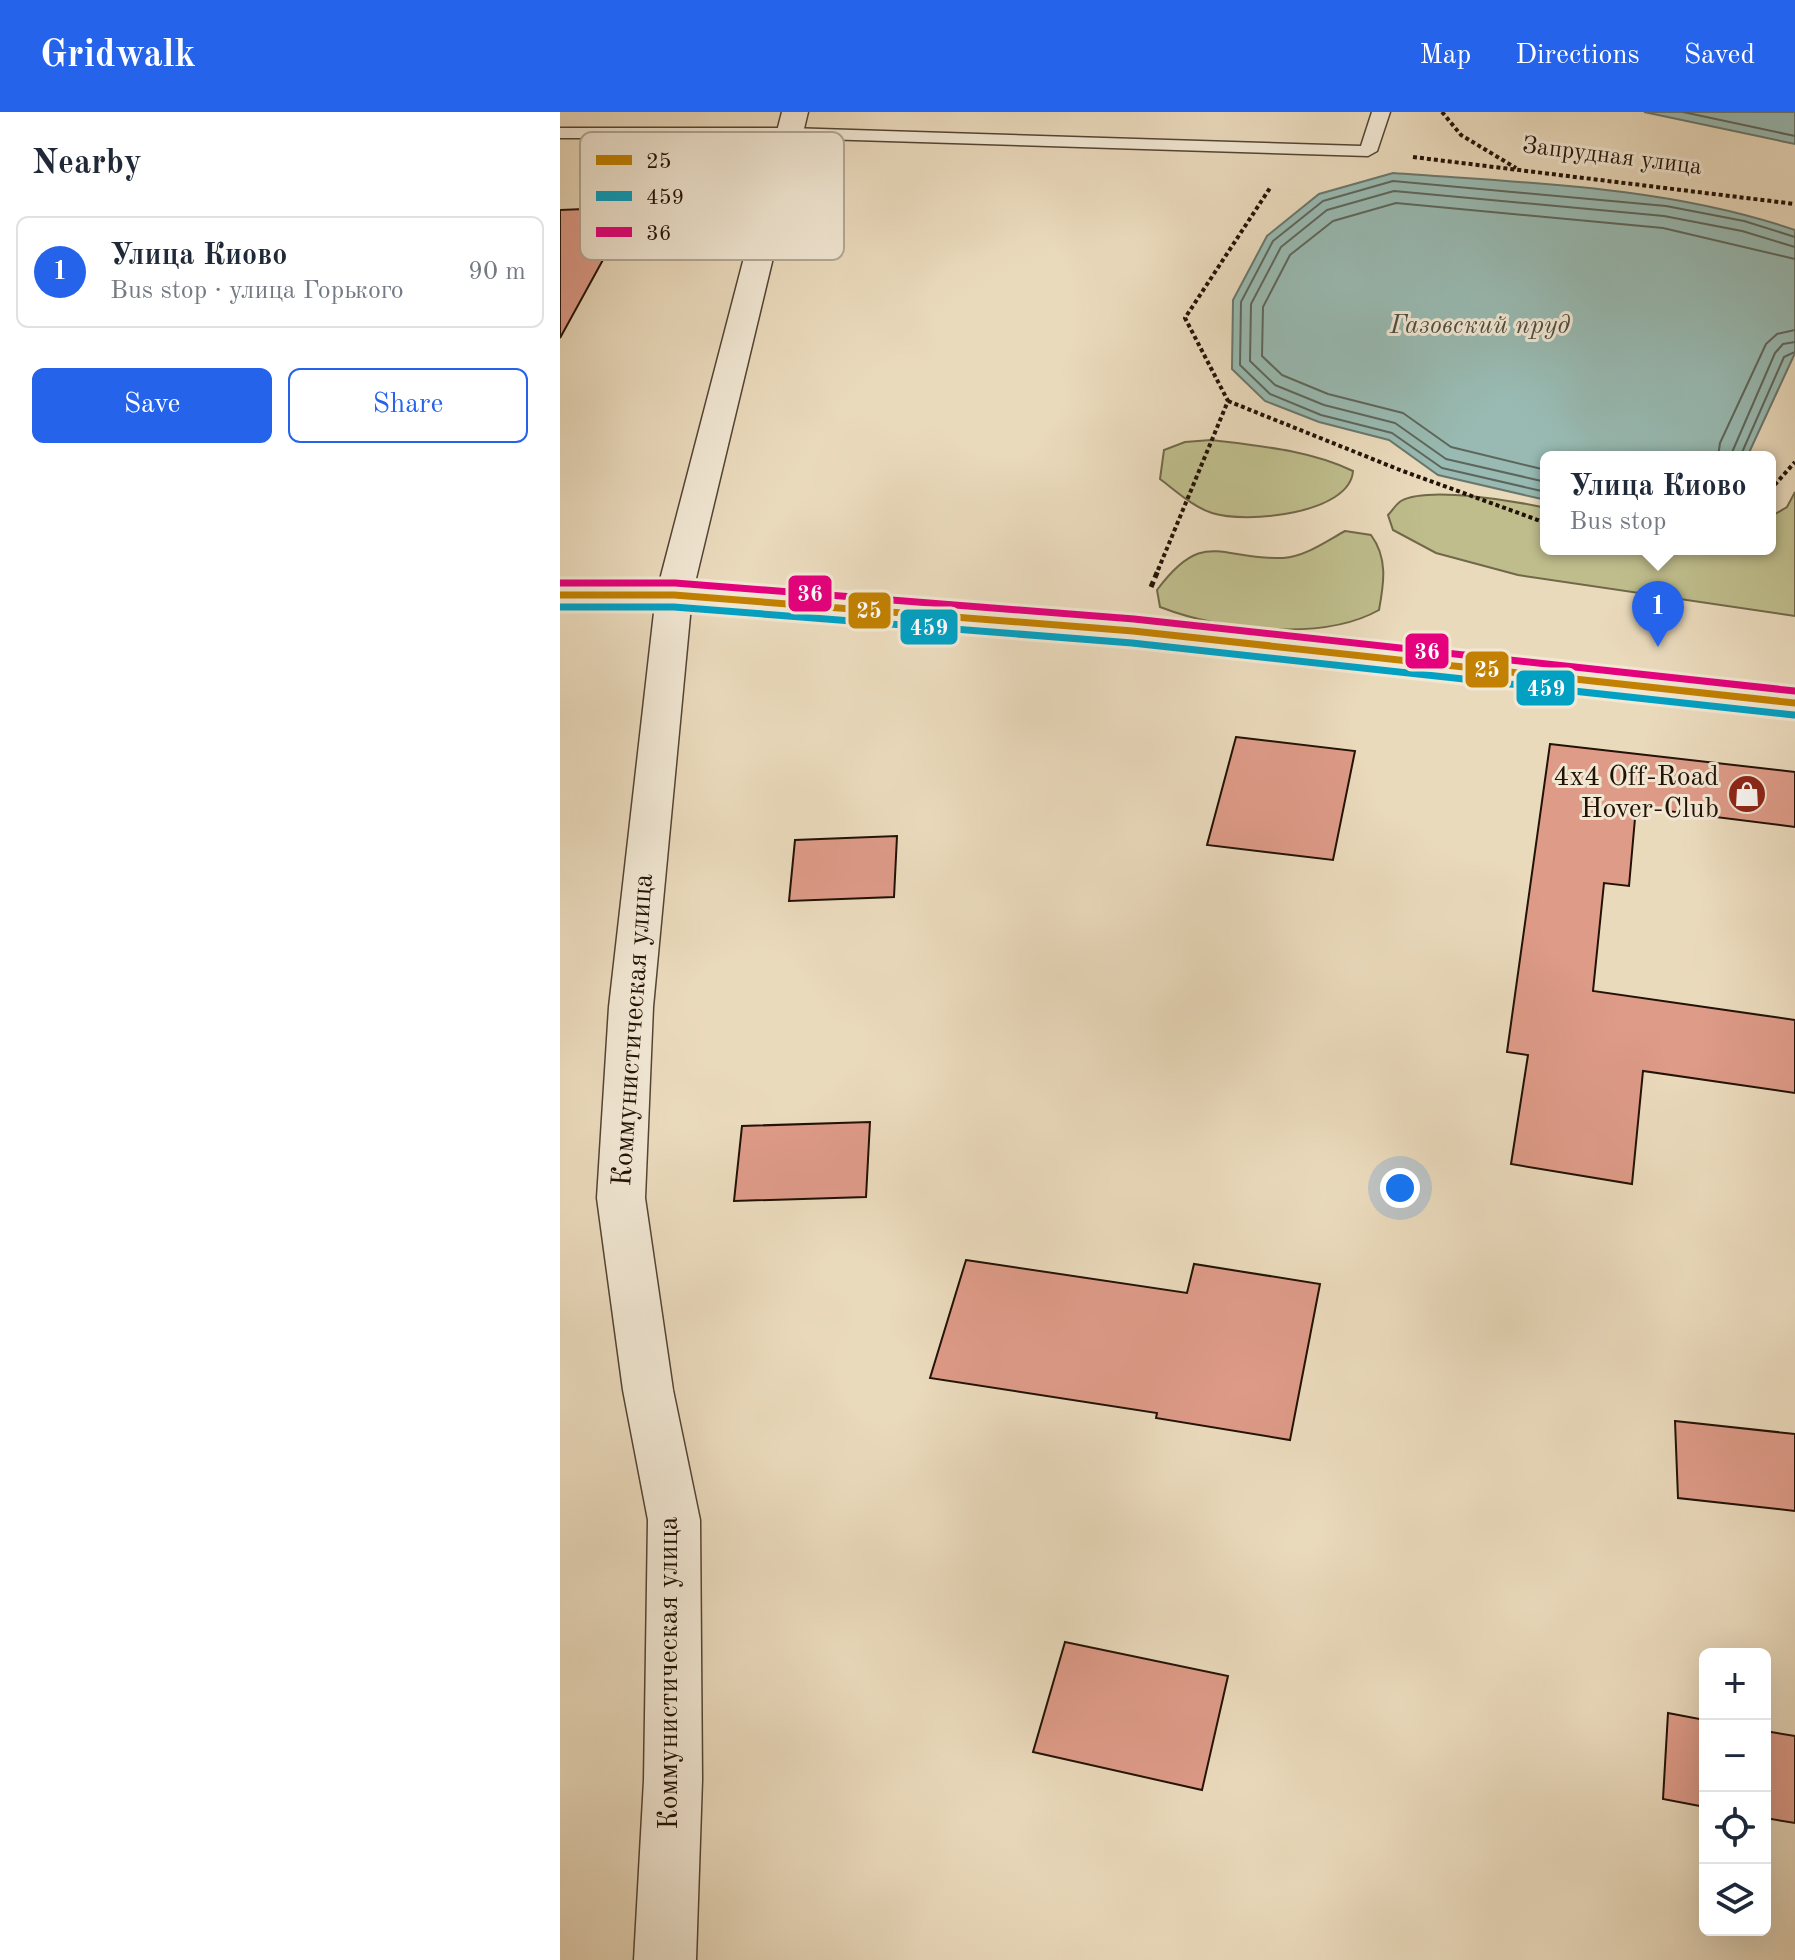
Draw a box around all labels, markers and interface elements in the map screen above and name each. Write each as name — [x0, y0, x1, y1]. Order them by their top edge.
text: Gridwalk — [40, 37, 196, 75]
text: Map — [1419, 42, 1471, 70]
text: Directions — [1515, 42, 1640, 70]
text: Saved — [1684, 42, 1755, 70]
legend — [580, 132, 844, 260]
street label: Запрудная улица — [1521, 134, 1703, 180]
text: Nearby — [32, 147, 142, 181]
text: 25 — [646, 151, 672, 173]
text: 459 — [646, 187, 684, 209]
text: 36 — [646, 223, 672, 245]
text: Улица Киово — [110, 241, 287, 271]
text: 1 — [52, 259, 68, 285]
text: 90 m — [468, 259, 526, 285]
text: Bus stop · улица Горького — [110, 278, 404, 304]
water label: Газовский пруд — [1389, 313, 1570, 339]
button: Save — [32, 368, 272, 443]
button: Share — [288, 368, 528, 443]
popup — [1540, 451, 1776, 555]
text: Улица Киово — [1569, 472, 1747, 502]
text: Bus stop — [1569, 509, 1666, 535]
line badge: 36 — [787, 574, 833, 613]
pin: 1 — [1632, 581, 1684, 647]
text: 36 — [797, 584, 823, 606]
line badge: 25 — [847, 591, 892, 630]
text: 25 — [856, 601, 882, 623]
line badge: 459 — [899, 608, 959, 646]
text: 459 — [910, 618, 948, 640]
line badge: 36 — [1404, 632, 1450, 670]
text: 36 — [1414, 642, 1440, 664]
line badge: 25 — [1464, 650, 1510, 689]
text: 25 — [1474, 660, 1500, 682]
line badge: 459 — [1515, 669, 1576, 707]
text: 459 — [1527, 679, 1565, 701]
place label: 4x4 Off-Road Hover-Club — [1553, 764, 1719, 824]
shop icon: 4x4 Off-Road Hover-Club — [1726, 773, 1768, 815]
street label: Коммунистическая улица — [609, 873, 659, 1187]
your location — [1380, 1168, 1420, 1208]
street label: Коммунистическая улица — [656, 1516, 684, 1830]
map controls — [1699, 1648, 1771, 1936]
button: + — [1699, 1648, 1771, 1720]
button: − — [1699, 1720, 1771, 1792]
button: locate — [1699, 1792, 1771, 1864]
button: layers — [1699, 1864, 1771, 1936]

